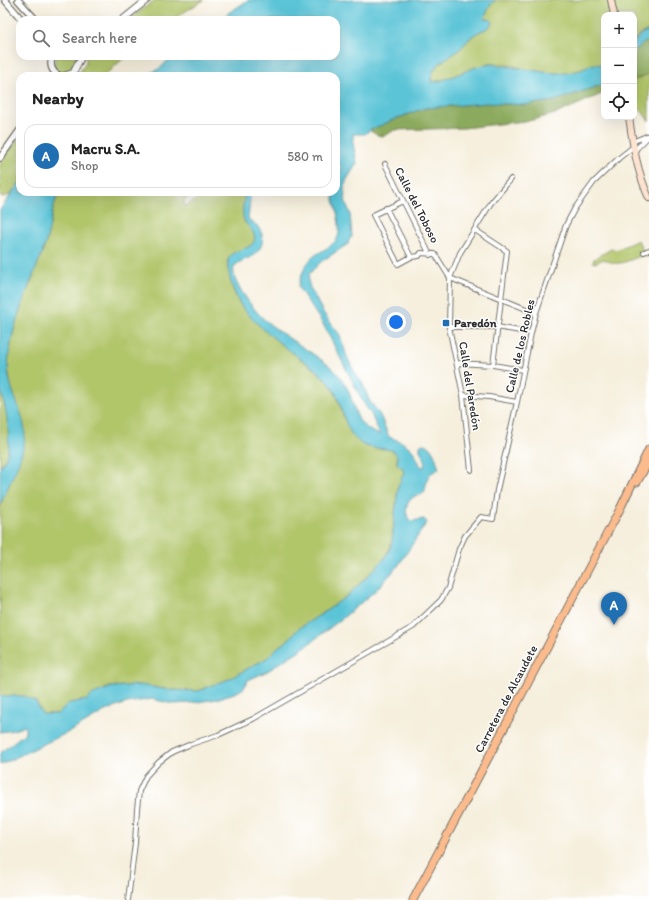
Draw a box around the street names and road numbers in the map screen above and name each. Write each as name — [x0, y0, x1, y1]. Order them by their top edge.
street label: Calle del Toboso — [392, 165, 442, 245]
street label: Calle de los Robles — [502, 298, 538, 394]
street label: Calle del Paredón — [456, 340, 484, 432]
street label: Carretera de Alcaudete — [472, 643, 540, 755]

